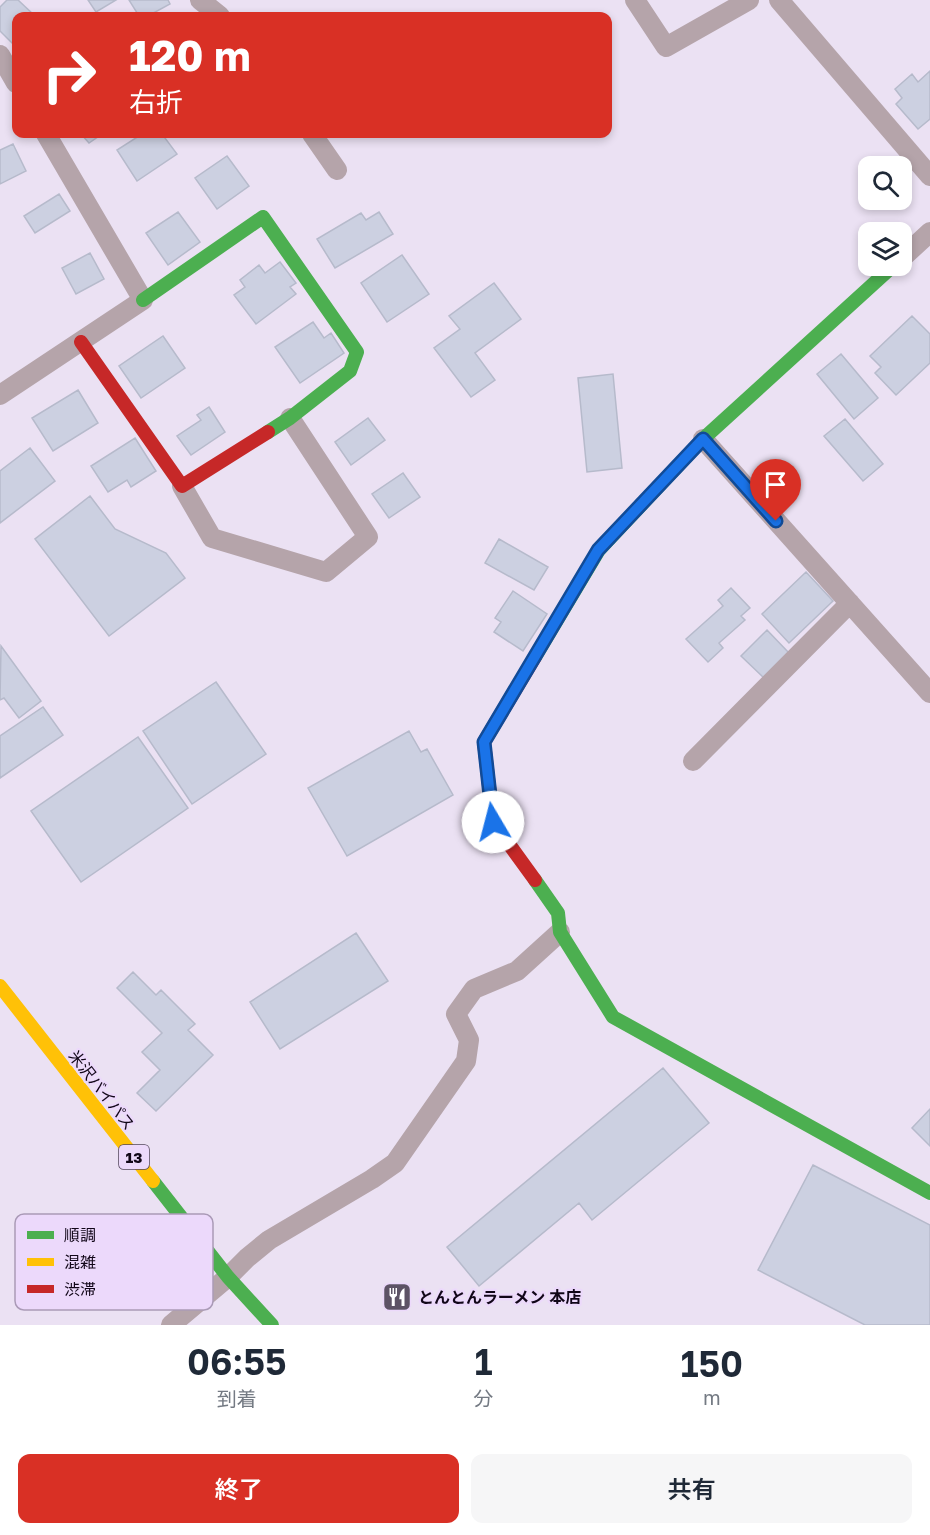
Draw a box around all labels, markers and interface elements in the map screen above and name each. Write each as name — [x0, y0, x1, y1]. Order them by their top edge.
text: 120 m — [129, 30, 251, 80]
icon: right — [30, 36, 108, 114]
text: 右折 — [129, 86, 183, 118]
map controls — [858, 156, 912, 276]
button: search — [858, 156, 912, 210]
button: layers — [858, 222, 912, 276]
pin — [750, 459, 801, 521]
icon: arrive — [759, 468, 792, 501]
position arrow — [461, 790, 525, 854]
street label: 米沢バイパス — [65, 1046, 139, 1134]
road number: 13 — [119, 1145, 149, 1169]
legend — [15, 1214, 213, 1310]
text: 順調 — [64, 1225, 96, 1245]
text: 混雑 — [64, 1252, 96, 1272]
text: 渋滞 — [64, 1279, 96, 1299]
restaurant icon: とんとんラーメン 本店 — [381, 1281, 413, 1313]
place label: とんとんラーメン 本店 — [418, 1287, 581, 1307]
text: 06:55 — [187, 1340, 287, 1383]
text: 1 — [474, 1340, 493, 1383]
text: 150 — [680, 1342, 743, 1385]
text: m — [703, 1385, 721, 1409]
text: 到着 — [217, 1386, 257, 1410]
text: 分 — [474, 1386, 494, 1410]
button: 終了 — [18, 1454, 459, 1523]
button: 共有 — [471, 1454, 912, 1523]

